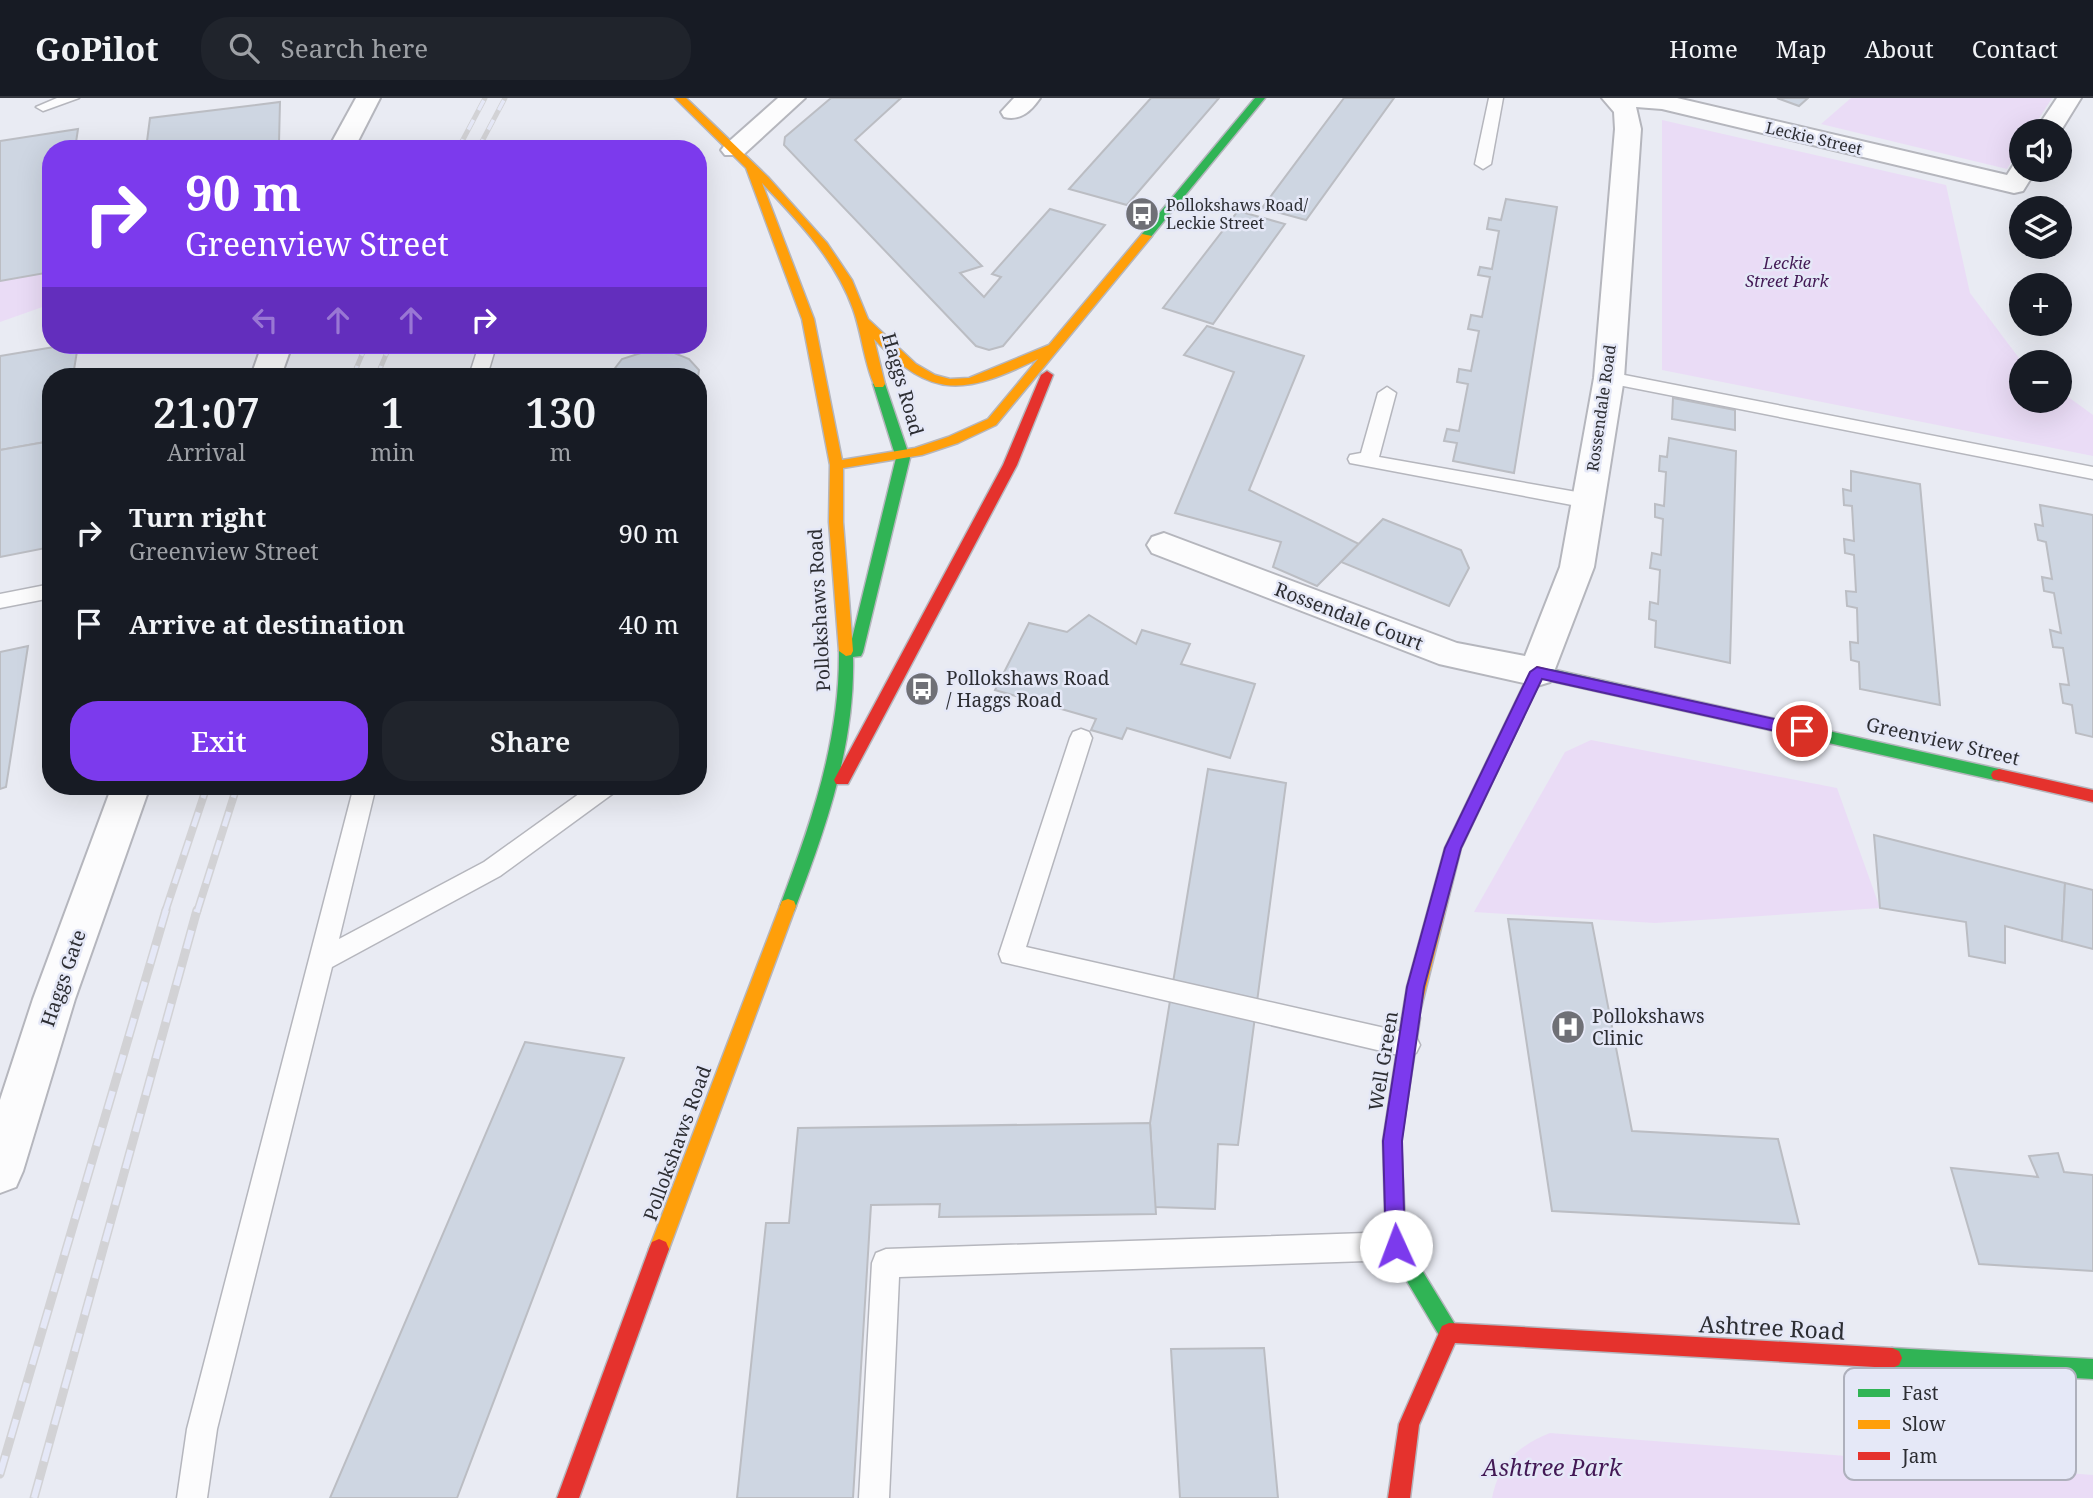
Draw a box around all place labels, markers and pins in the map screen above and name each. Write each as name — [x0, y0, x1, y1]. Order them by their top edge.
place label: Pollokshaws Road/ Leckie Street — [1166, 194, 1309, 234]
bus stop icon: Pollokshaws Road/ Leckie Street — [1123, 195, 1161, 233]
place label: Pollokshaws Road / Haggs Road — [946, 665, 1110, 713]
bus stop icon: Pollokshaws Road / Haggs Road — [903, 670, 941, 708]
pin — [1772, 701, 1832, 761]
place label: Pollokshaws Clinic — [1592, 1003, 1705, 1051]
hospital icon: Pollokshaws Clinic — [1549, 1008, 1587, 1046]

